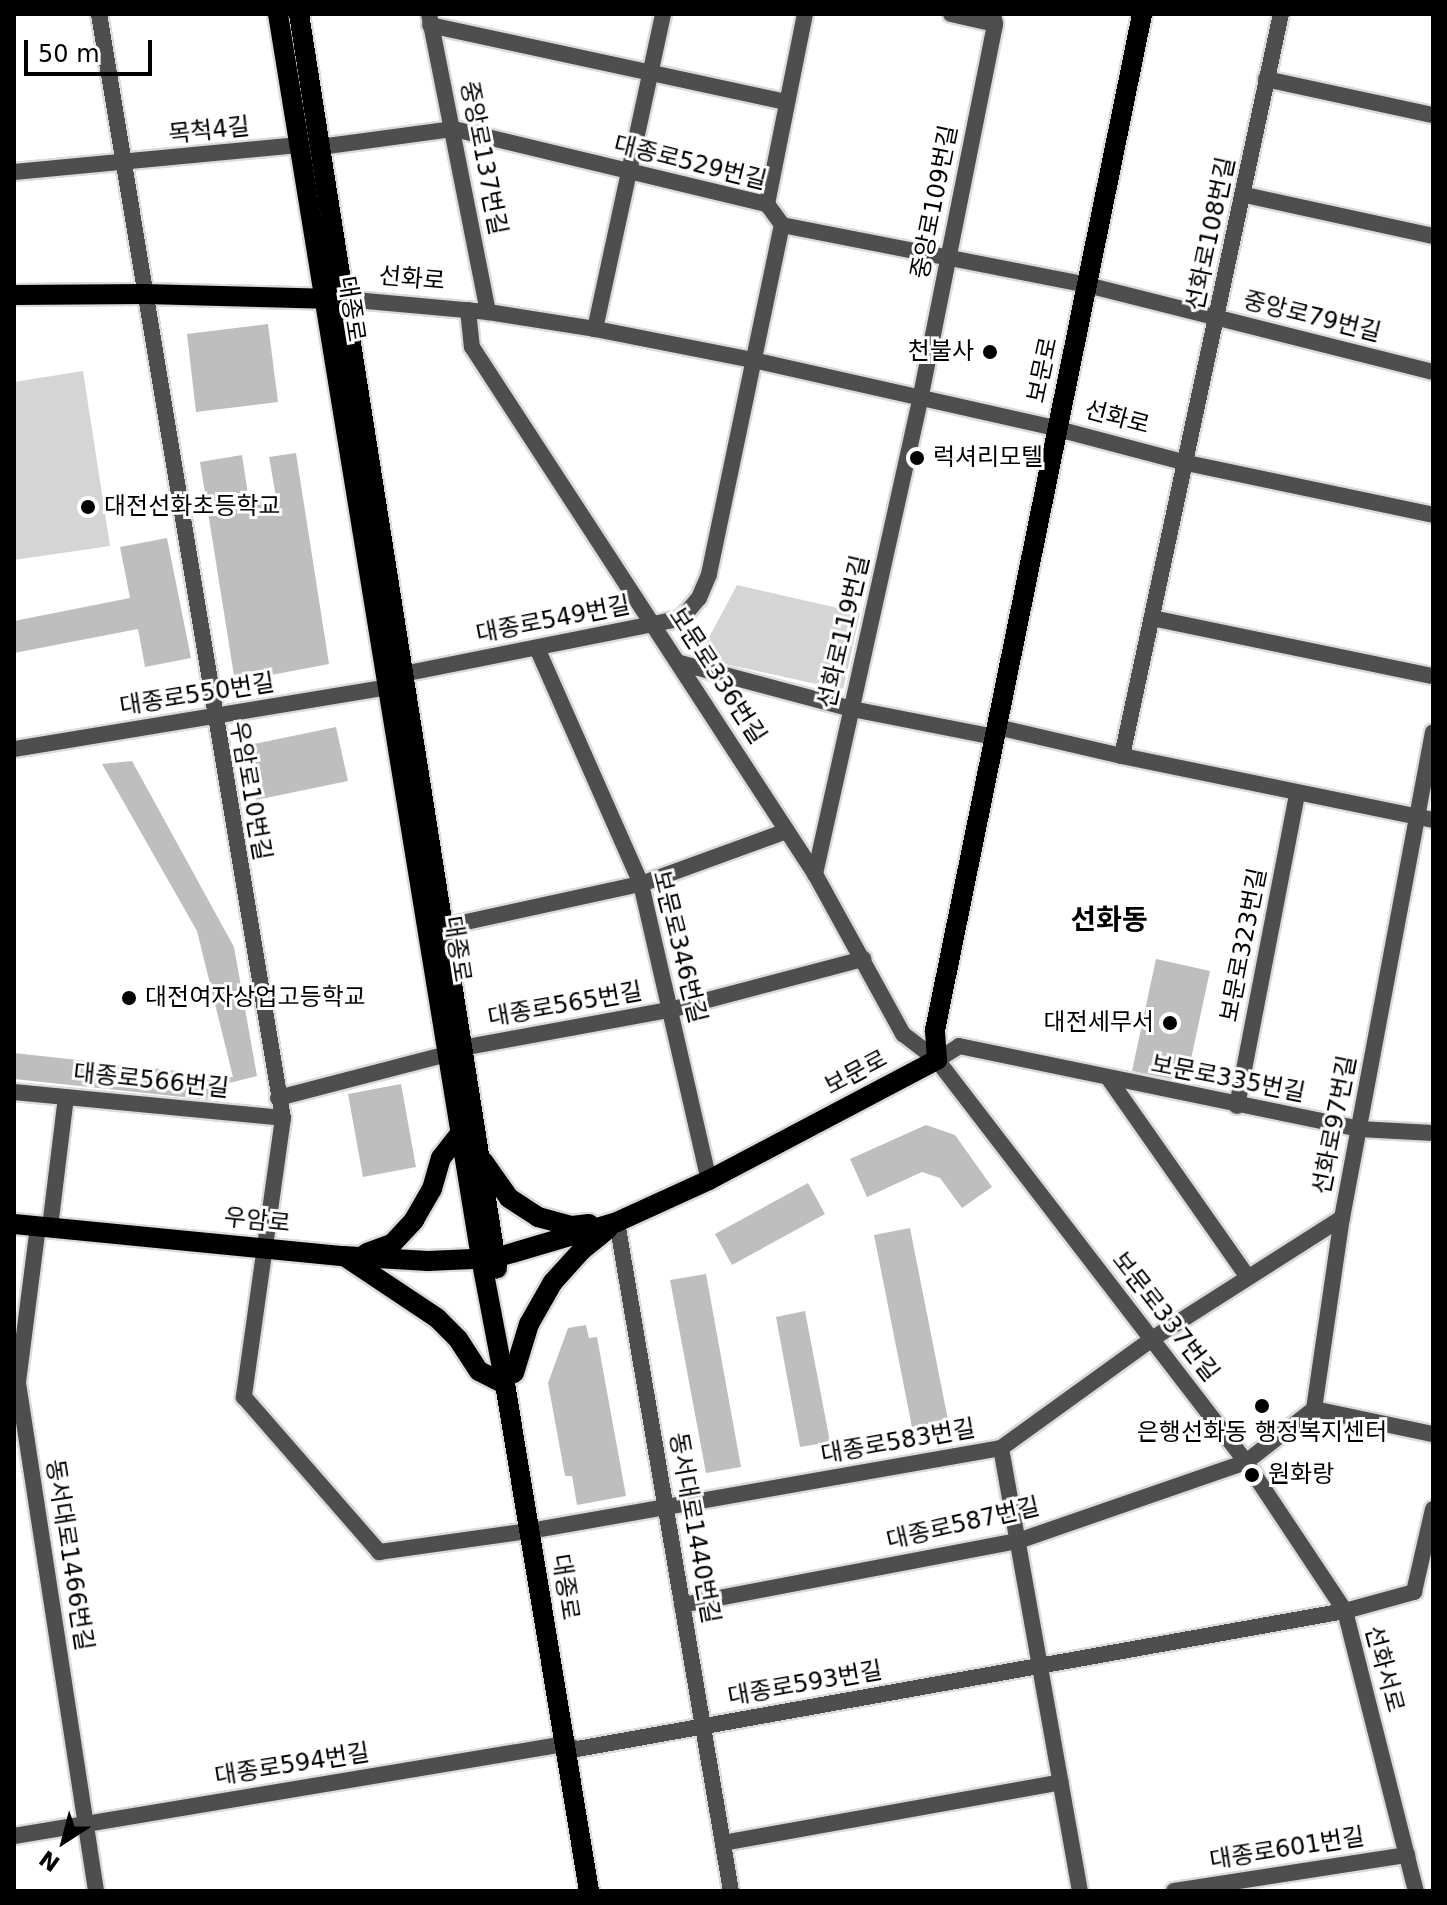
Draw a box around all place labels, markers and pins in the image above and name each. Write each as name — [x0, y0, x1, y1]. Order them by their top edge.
place label: 천불사 — [908, 338, 974, 366]
marker: 천불사 — [981, 343, 999, 361]
place label: 럭셔리모텔 — [933, 444, 1043, 472]
marker: 럭셔리모텔 — [908, 449, 926, 467]
place label: 대전선화초등학교 — [104, 493, 281, 521]
marker: 대전선화초등학교 — [79, 498, 97, 516]
place label: 대전여자상업고등학교 — [145, 984, 366, 1012]
marker: 대전여자상업고등학교 — [120, 989, 138, 1007]
place label: 대전세무서 — [1044, 1009, 1154, 1037]
marker: 대전세무서 — [1161, 1014, 1179, 1032]
marker: 은행선화동 행정복지센터 — [1253, 1397, 1271, 1415]
place label: 은행선화동 행정복지센터 — [1137, 1419, 1387, 1447]
place label: 원화랑 — [1268, 1461, 1334, 1489]
marker: 원화랑 — [1243, 1466, 1261, 1484]

